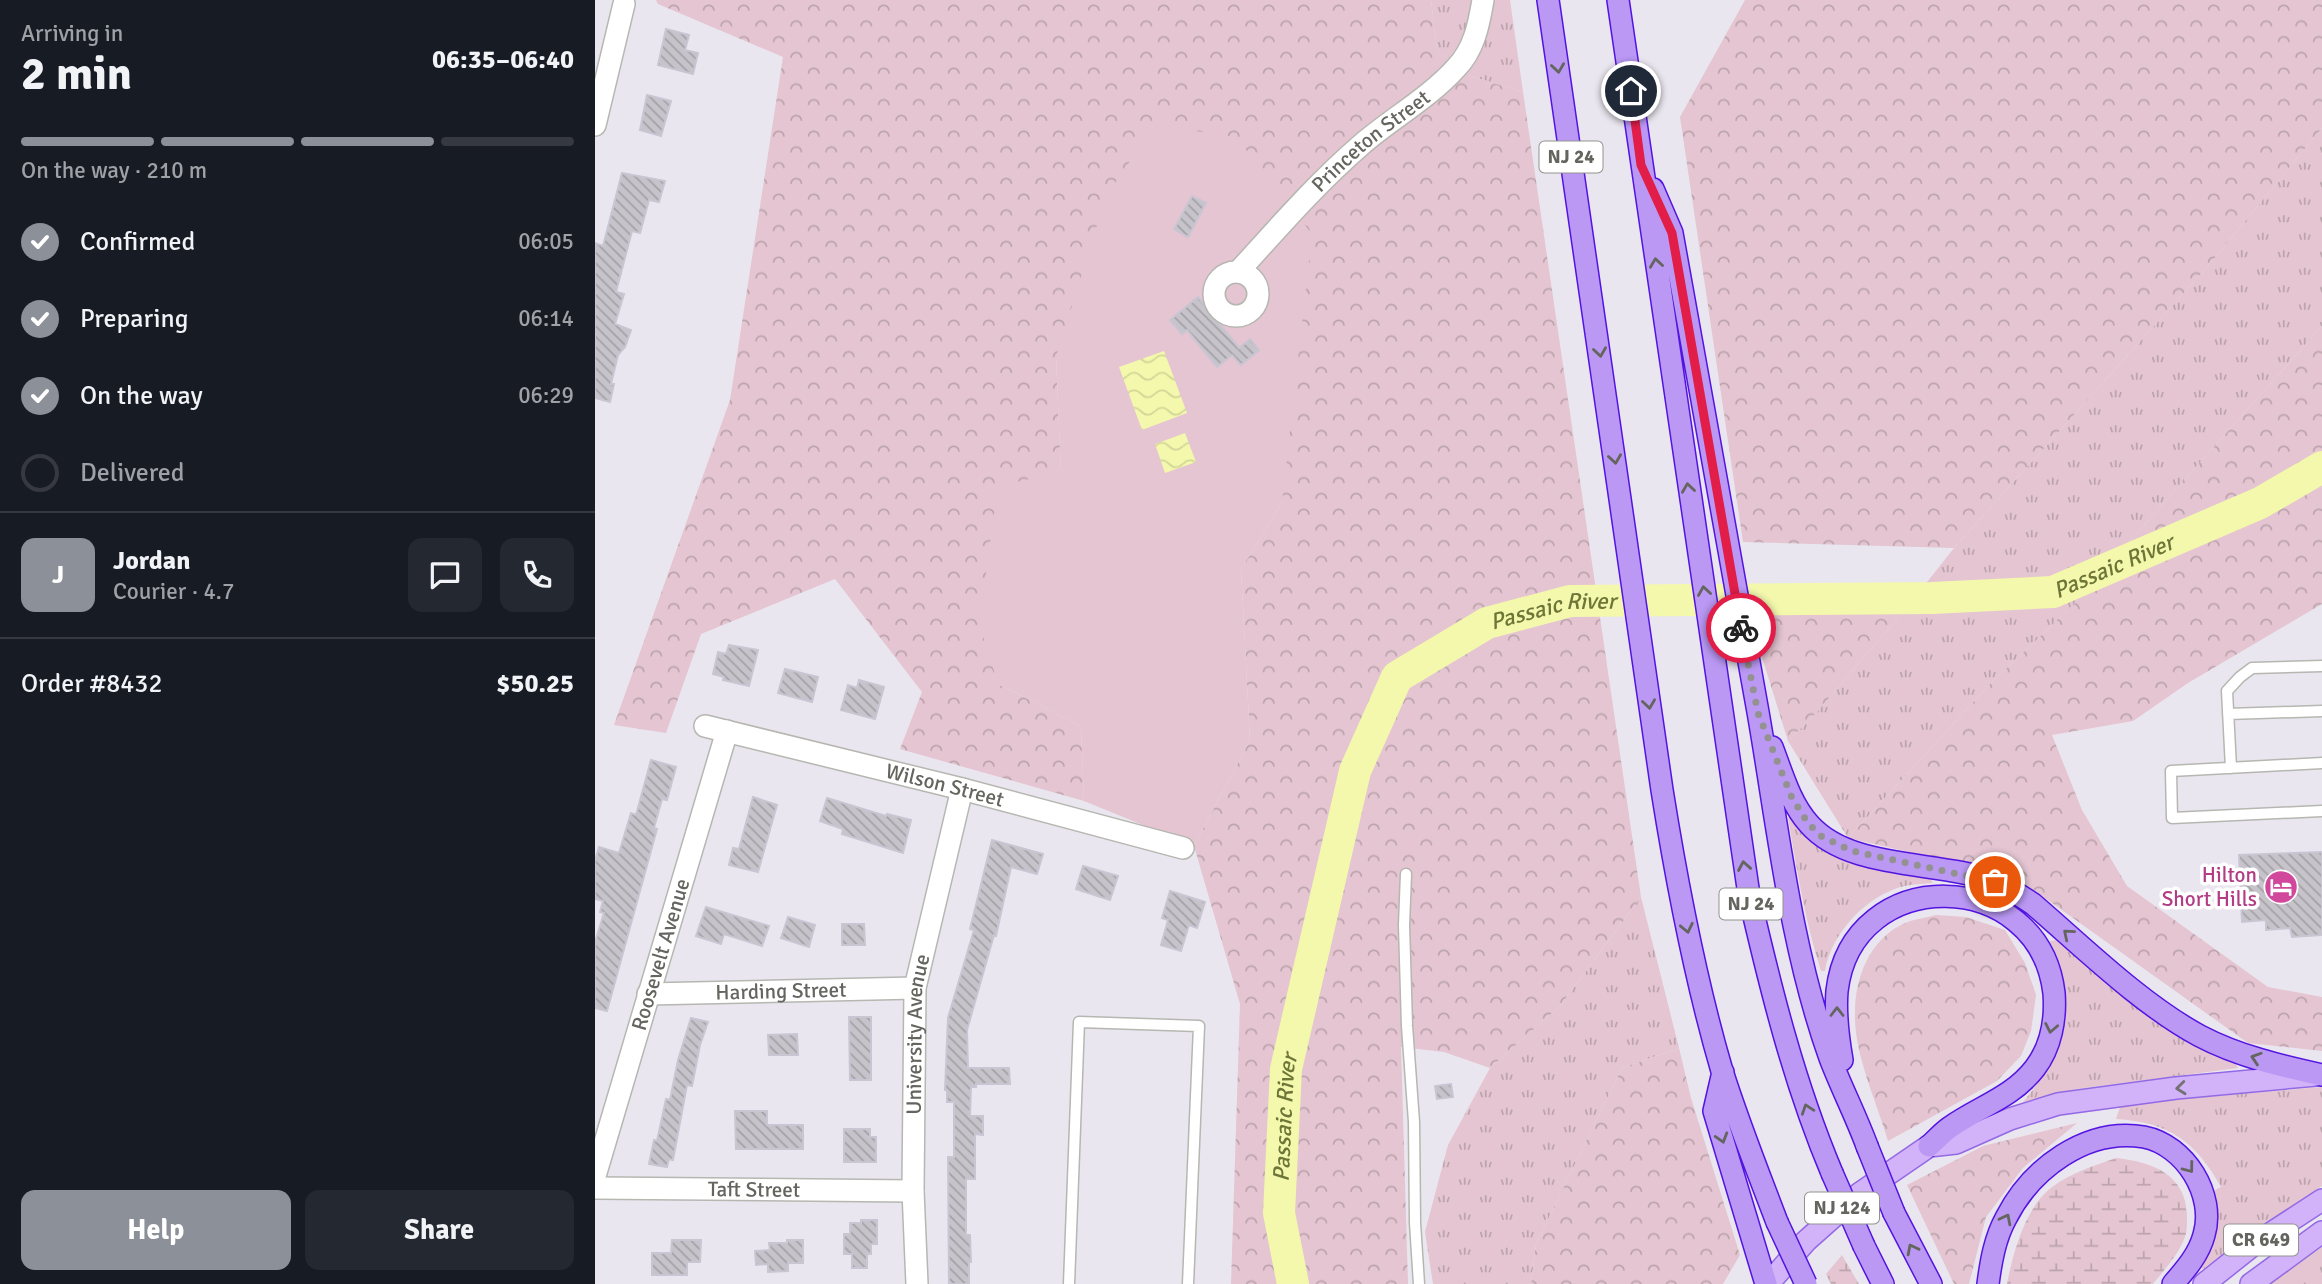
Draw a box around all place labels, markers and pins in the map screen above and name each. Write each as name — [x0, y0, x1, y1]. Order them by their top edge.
pin — [1601, 61, 1661, 121]
pin — [1965, 852, 2025, 912]
place label: Hilton Short Hills — [2162, 862, 2257, 912]
hotel icon: Hilton Short Hills — [2262, 868, 2300, 906]

